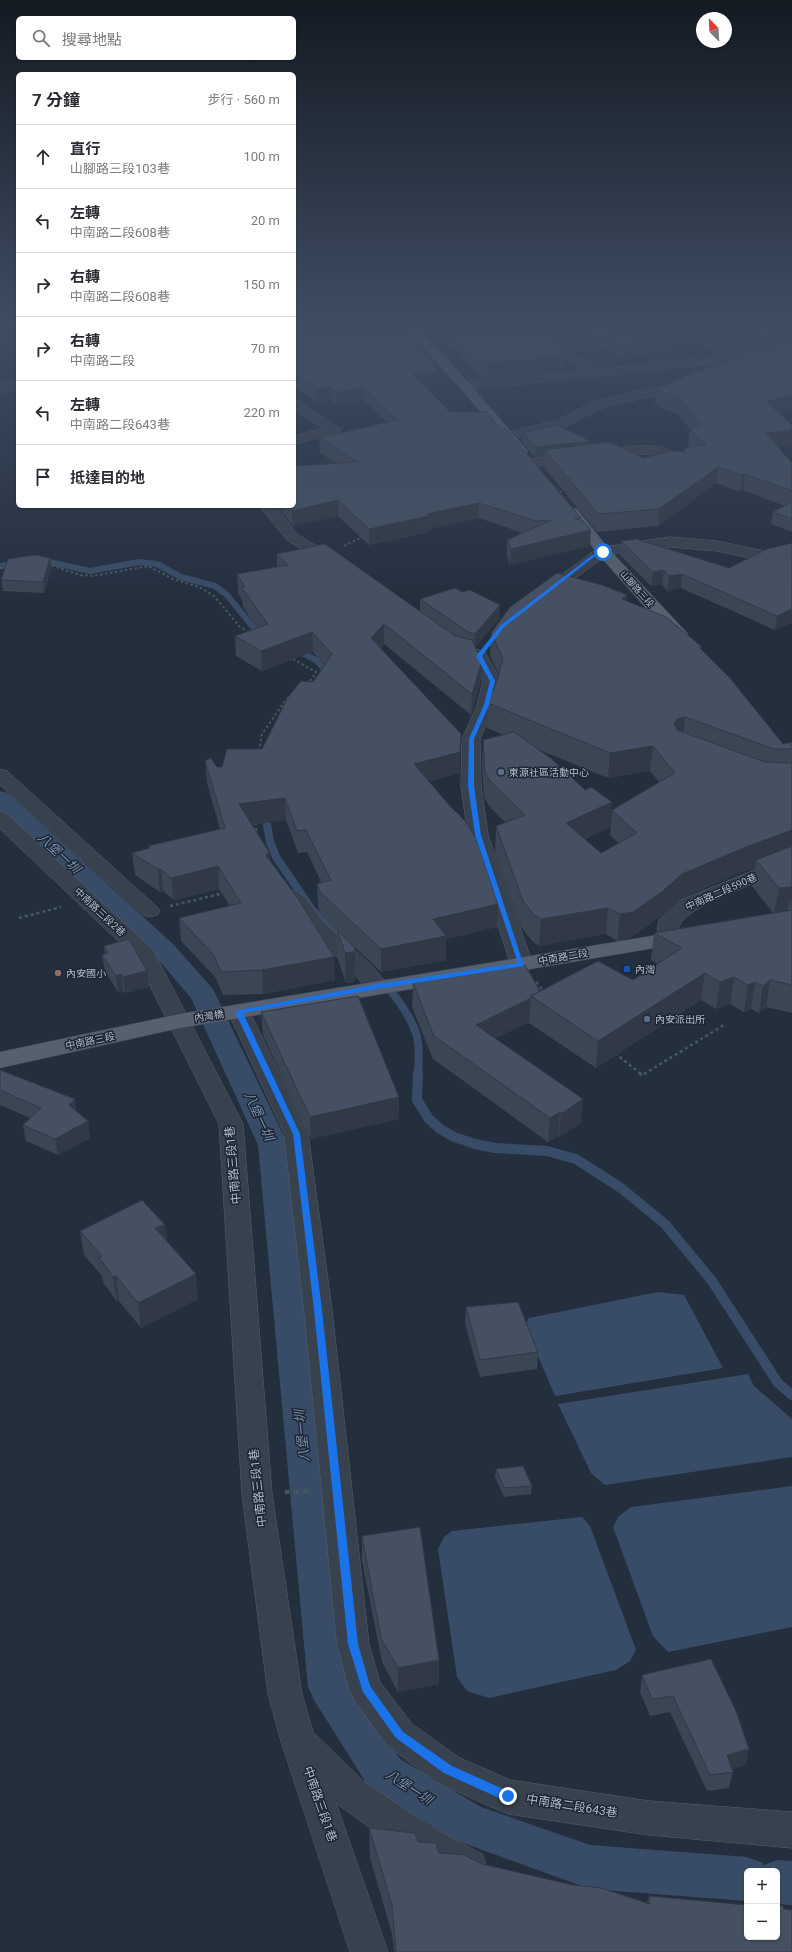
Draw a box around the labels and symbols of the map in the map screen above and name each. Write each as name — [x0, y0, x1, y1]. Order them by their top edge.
north arrow — [696, 12, 732, 48]
route start — [594, 543, 612, 561]
street label: 山腳路三段 — [618, 569, 656, 609]
marker: 東源社區活動中心 — [496, 767, 506, 777]
place label: 東源社區活動中心 — [509, 767, 589, 778]
water label: 八堡一圳 — [35, 830, 85, 878]
street label: 中南路二段590巷 — [684, 871, 758, 913]
street label: 中南路三段2巷 — [72, 886, 128, 938]
street label: 中南路二段 — [537, 947, 589, 967]
marker: 內灣 — [622, 964, 632, 974]
place label: 內灣 — [635, 964, 655, 975]
marker: 內安國小 — [53, 968, 63, 978]
place label: 內安國小 — [66, 968, 106, 979]
street label: 內灣橋 — [193, 1008, 225, 1024]
marker: 內安派出所 — [642, 1014, 652, 1024]
place label: 內安派出所 — [655, 1014, 705, 1025]
street label: 中南路三段 — [64, 1030, 116, 1052]
water label: 八堡一圳 — [241, 1089, 278, 1145]
street label: 中南路三段1巷 — [223, 1125, 243, 1205]
water label: 八堡一圳 — [292, 1407, 312, 1463]
street label: 中南路三段1巷 — [247, 1448, 269, 1528]
street label: 中南路三段1巷 — [301, 1764, 339, 1844]
water label: 八堡一圳 — [383, 1767, 437, 1809]
route end — [499, 1787, 517, 1805]
street label: 中南路二段643巷 — [525, 1792, 619, 1820]

